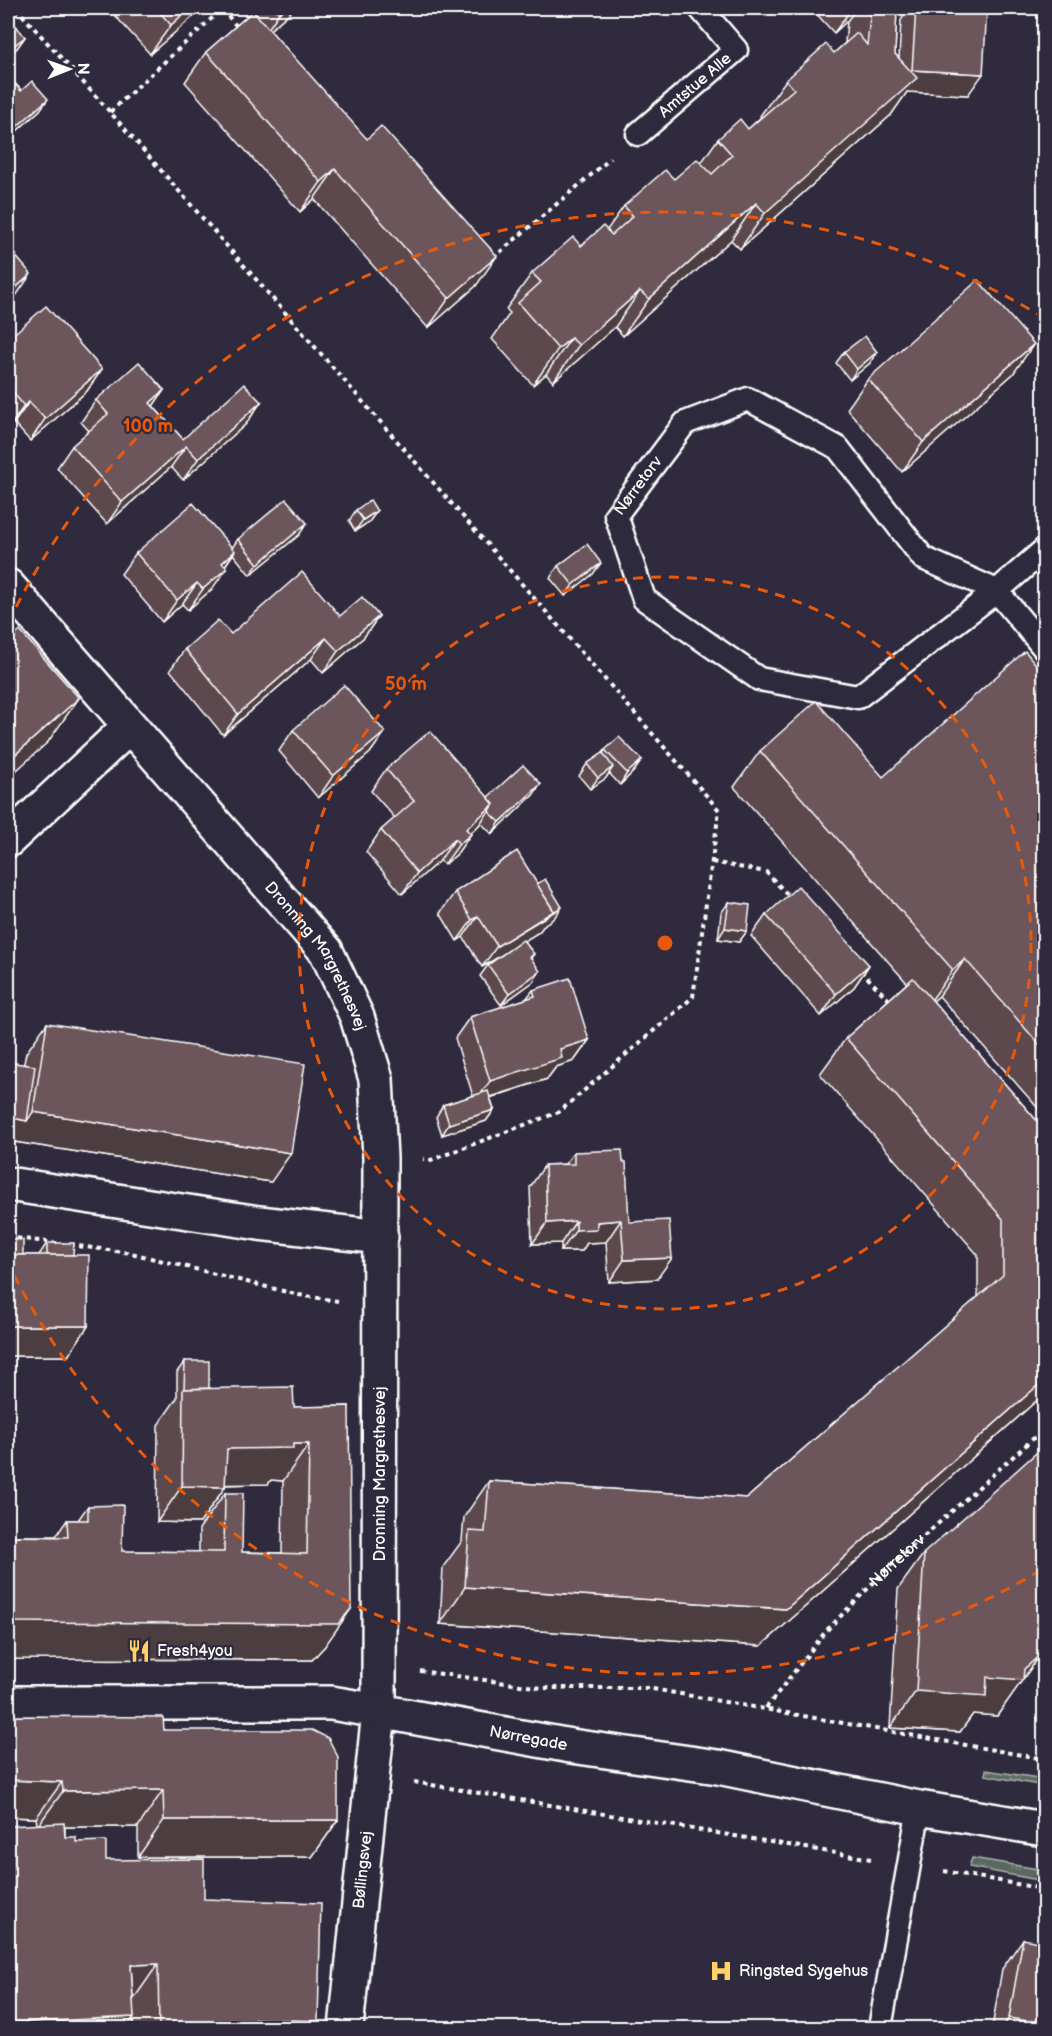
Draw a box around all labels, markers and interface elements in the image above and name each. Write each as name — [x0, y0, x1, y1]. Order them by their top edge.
north arrow — [39, 39, 99, 99]
street label: Amtstue Alle — [655, 48, 736, 122]
text: N — [73, 63, 92, 75]
text: 100 m — [123, 416, 173, 437]
street label: Nørretorv — [610, 452, 666, 519]
text: 50 m — [385, 674, 427, 695]
street label: Dronning Margrethesvej — [261, 878, 370, 1033]
centre of rings — [655, 933, 675, 953]
street label: Dronning Margrethesvej — [371, 1386, 390, 1562]
street label: Nørretorv — [866, 1530, 929, 1591]
restaurant icon: Fresh4you — [126, 1638, 152, 1664]
place label: Fresh4you — [157, 1642, 233, 1661]
street label: Nørregade — [488, 1722, 569, 1755]
street label: Bøllingsvej — [349, 1830, 377, 1910]
hospital icon: Ringsted Sygehus — [708, 1958, 734, 1984]
place label: Ringsted Sygehus — [739, 1962, 868, 1981]

